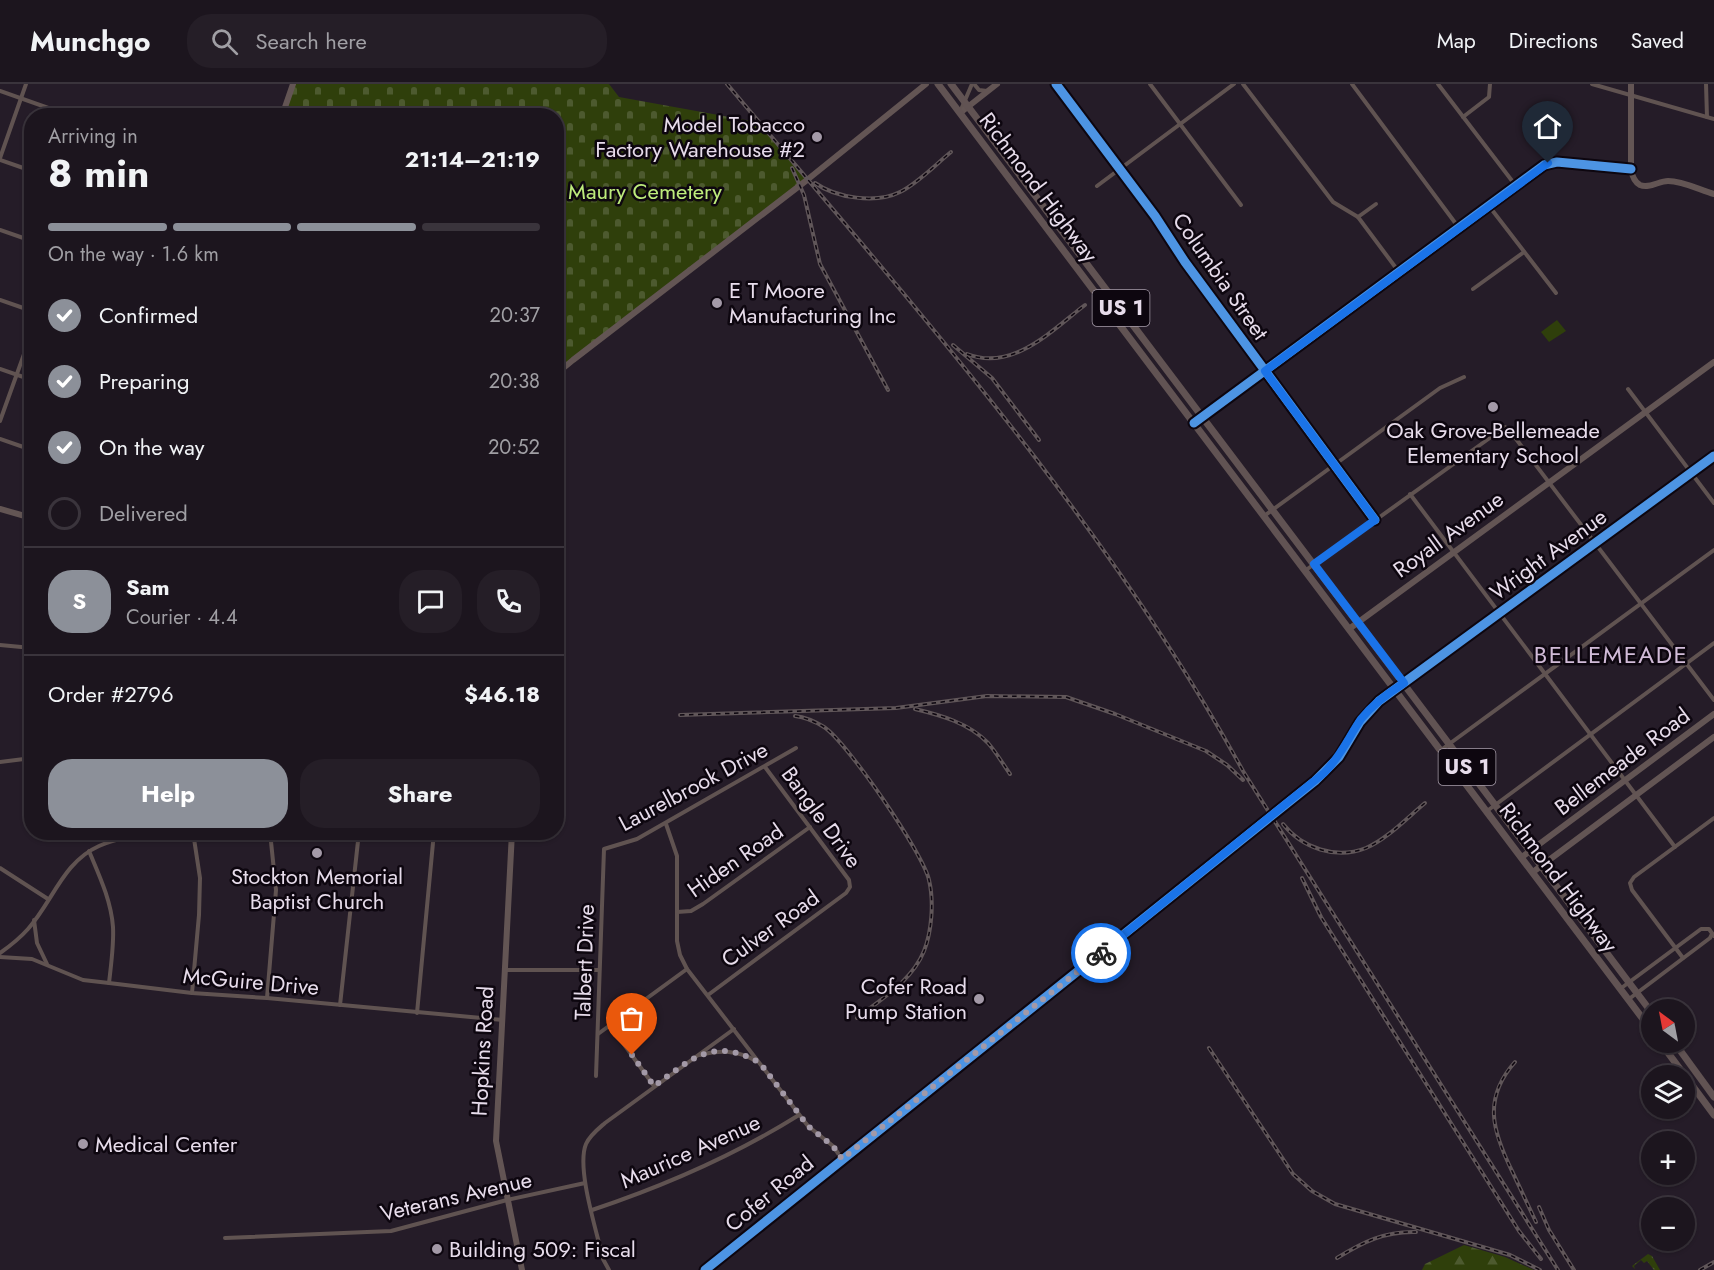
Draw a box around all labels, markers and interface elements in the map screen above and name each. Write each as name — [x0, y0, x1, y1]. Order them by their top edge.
search box — [187, 14, 607, 68]
text: Munchgo — [30, 21, 151, 62]
icon: search — [208, 25, 241, 58]
text: Search here — [256, 25, 367, 57]
text: Map — [1437, 26, 1476, 56]
text: Directions — [1509, 26, 1598, 56]
text: Saved — [1631, 26, 1684, 56]
pin — [1522, 101, 1573, 163]
street label: Richmond Highway — [972, 105, 1106, 269]
place label: Model Tobacco Factory Warehouse #2 — [595, 108, 805, 165]
icon: home — [1531, 110, 1564, 143]
text: Arriving in — [48, 122, 138, 151]
marker: Model Tobacco Factory Warehouse #2 — [810, 130, 824, 144]
text: 21:14–21:19 — [405, 143, 540, 175]
text: 8 min — [48, 145, 149, 202]
park label: Maury Cemetery — [568, 175, 722, 207]
street label: Columbia Street — [1165, 206, 1277, 347]
text: On the way · 1.6 km — [48, 240, 219, 269]
place label: E T Moore Manufacturing Inc — [729, 274, 896, 331]
road number: US 1 — [1092, 290, 1150, 326]
marker: E T Moore Manufacturing Inc — [710, 296, 724, 310]
icon: check — [48, 299, 81, 332]
text: Confirmed — [99, 299, 198, 331]
text: 20:37 — [490, 301, 540, 330]
icon: check — [48, 365, 81, 398]
text: Preparing — [99, 365, 190, 397]
text: 20:38 — [489, 367, 540, 396]
marker: Oak Grove-Bellemeade Elementary School — [1486, 400, 1500, 414]
place label: Oak Grove-Bellemeade Elementary School — [1386, 414, 1600, 471]
icon: check — [48, 431, 81, 464]
text: On the way — [99, 431, 204, 463]
text: 20:52 — [488, 433, 540, 462]
street label: Royall Avenue — [1386, 483, 1510, 585]
text: Delivered — [99, 497, 188, 529]
street label: Wright Avenue — [1483, 500, 1613, 608]
button: chat — [399, 570, 462, 633]
button: phone — [477, 570, 540, 633]
text: Sam — [126, 571, 170, 603]
text: S — [73, 585, 86, 617]
text: Courier · 4.4 — [126, 603, 238, 632]
district label: BELLEMEADE — [1534, 637, 1688, 672]
text: Order #2796 — [48, 678, 174, 710]
text: $46.18 — [464, 678, 540, 710]
street label: Bellemeade Road — [1548, 699, 1696, 823]
street label: Laurelbrook Drive — [613, 733, 773, 839]
road number: US 1 — [1438, 749, 1496, 785]
button: Help — [48, 759, 288, 828]
button: Share — [300, 759, 540, 828]
street label: Bangle Drive — [774, 760, 870, 874]
street label: Richmond Highway — [1492, 795, 1626, 959]
street label: Hiden Road — [680, 815, 790, 905]
marker: Stockton Memorial Baptist Church — [310, 846, 324, 860]
place label: Stockton Memorial Baptist Church — [231, 860, 403, 917]
street label: Culver Road — [714, 882, 826, 974]
street label: Talbert Drive — [566, 904, 602, 1020]
courier — [1071, 923, 1131, 983]
icon: bike — [1085, 937, 1118, 970]
street label: McGuire Drive — [182, 959, 320, 1003]
place label: Cofer Road Pump Station — [845, 970, 967, 1027]
street label: Hopkins Road — [463, 985, 501, 1117]
marker: Cofer Road Pump Station — [972, 992, 986, 1006]
pin — [606, 993, 657, 1055]
north arrow — [1641, 999, 1695, 1053]
map controls — [1641, 999, 1695, 1251]
icon: bag — [615, 1002, 648, 1035]
button: layers — [1641, 1065, 1695, 1119]
street label: Maurice Avenue — [615, 1106, 765, 1196]
place label: Medical Center — [95, 1128, 238, 1160]
button: + — [1641, 1131, 1695, 1185]
marker: Medical Center — [76, 1137, 90, 1151]
street label: Cofer Road — [718, 1147, 820, 1239]
street label: Veterans Avenue — [377, 1163, 535, 1229]
button: − — [1641, 1197, 1695, 1251]
place label: Building 509: Fiscal — [449, 1233, 636, 1265]
marker: Building 509: Fiscal — [430, 1242, 444, 1256]

